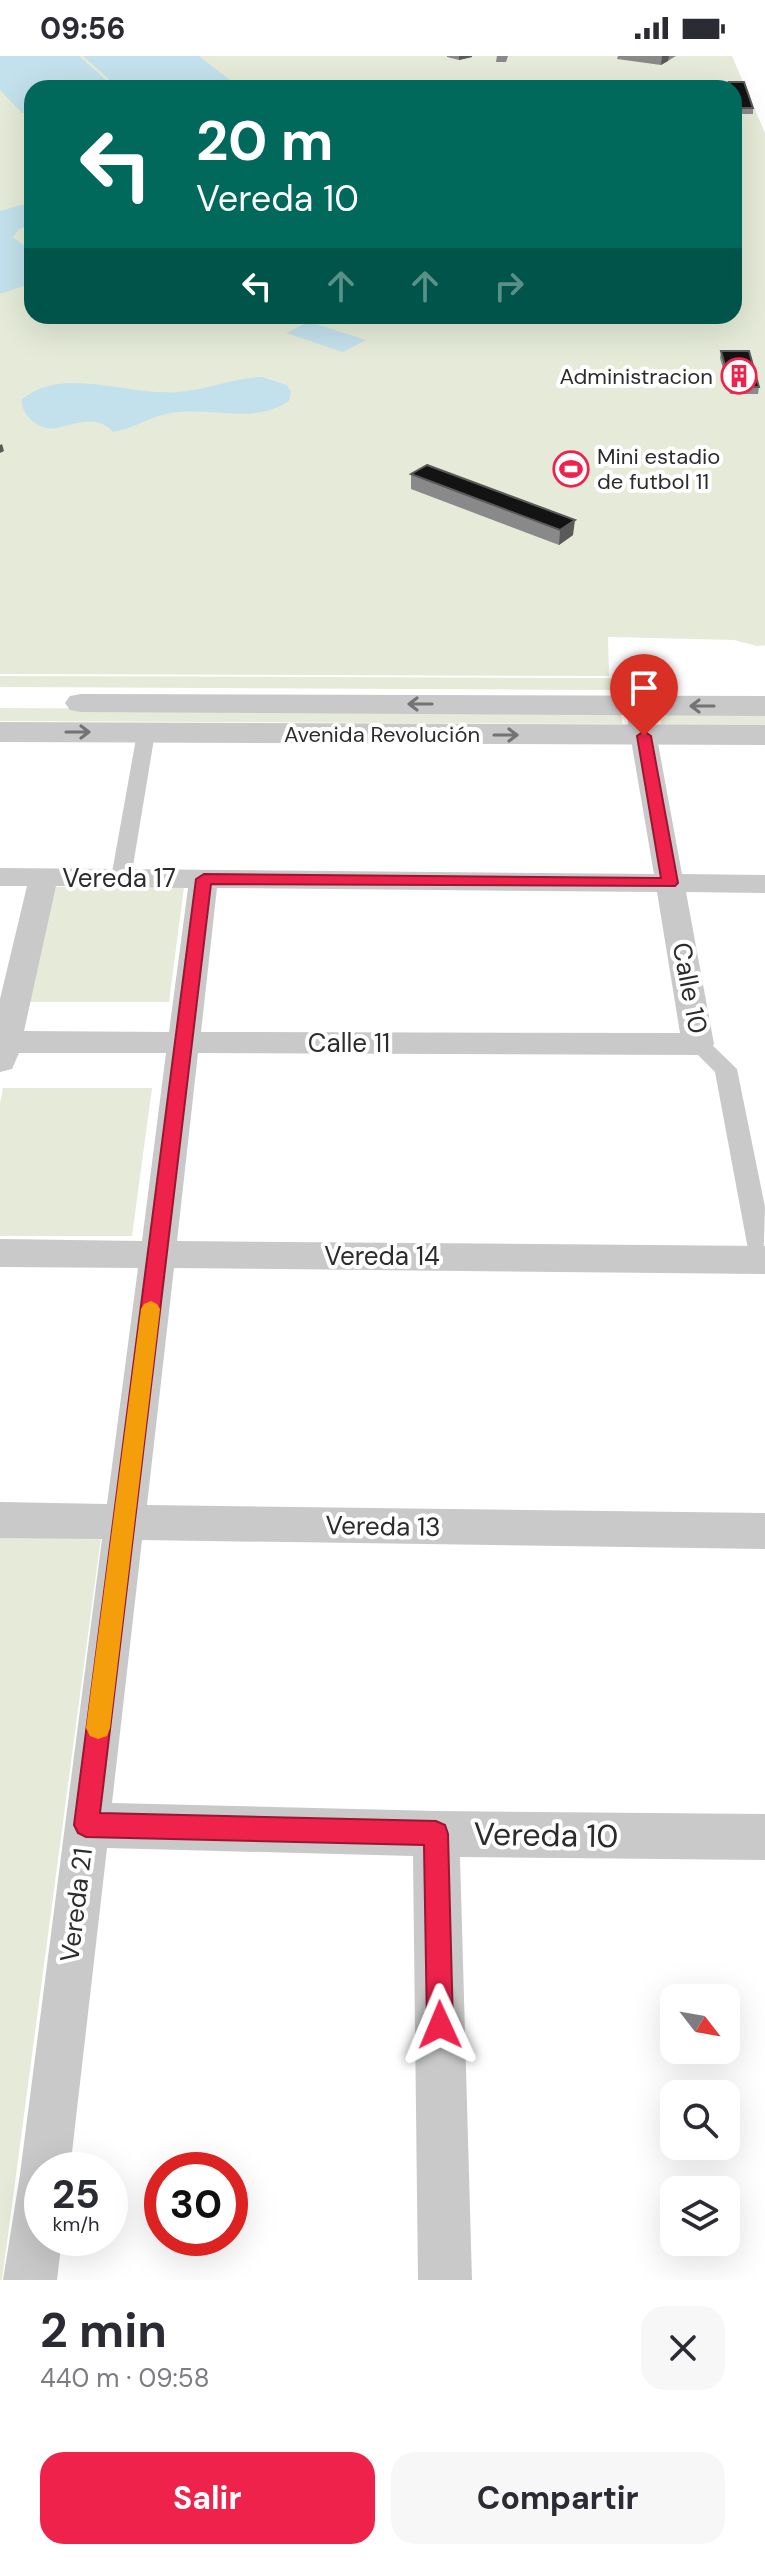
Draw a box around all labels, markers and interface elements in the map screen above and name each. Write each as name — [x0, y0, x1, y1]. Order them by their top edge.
text: 09:56 — [40, 9, 125, 48]
text: 20 m — [196, 104, 333, 177]
icon: left — [64, 112, 168, 216]
text: Vereda 10 — [196, 175, 359, 222]
icon: left — [235, 264, 279, 308]
icon: ahead — [319, 264, 363, 308]
icon: ahead — [403, 264, 447, 308]
icon: right — [487, 264, 531, 308]
building icon: Administracion — [720, 357, 758, 395]
place label: Administracion — [560, 362, 713, 391]
place label: Mini estadio de futbol 11 — [597, 442, 720, 496]
sports icon: Mini estadio de futbol 11 — [552, 450, 590, 488]
pin — [610, 654, 678, 736]
icon: arrive — [622, 666, 666, 710]
one-way arrow — [407, 696, 434, 712]
one-way arrow — [689, 698, 716, 713]
street label: Avenida Revolución — [284, 720, 480, 749]
one-way arrow — [64, 724, 91, 740]
one-way arrow — [492, 727, 519, 743]
street label: Vereda 17 — [62, 861, 176, 895]
street label: Calle 10 — [665, 940, 715, 1036]
street label: Calle 11 — [308, 1026, 390, 1060]
street label: Vereda 14 — [324, 1239, 440, 1273]
street label: Vereda 13 — [325, 1508, 441, 1544]
street label: Vereda 10 — [473, 1813, 619, 1857]
street label: Vereda 21 — [52, 1846, 100, 1964]
position arrow — [398, 1983, 482, 2067]
north arrow — [660, 1984, 740, 2064]
map controls — [660, 1984, 740, 2256]
button: search — [660, 2080, 740, 2160]
speed limit sign: 30 — [144, 2152, 248, 2256]
text: 25 — [52, 2168, 100, 2220]
button: layers — [660, 2176, 740, 2256]
text: km/h — [52, 2211, 100, 2237]
text: 2 min — [40, 2299, 167, 2362]
button: close — [641, 2306, 725, 2390]
text: 440 m · 09:58 — [40, 2361, 209, 2395]
button: Salir — [40, 2452, 375, 2544]
button: Compartir — [391, 2452, 725, 2544]

